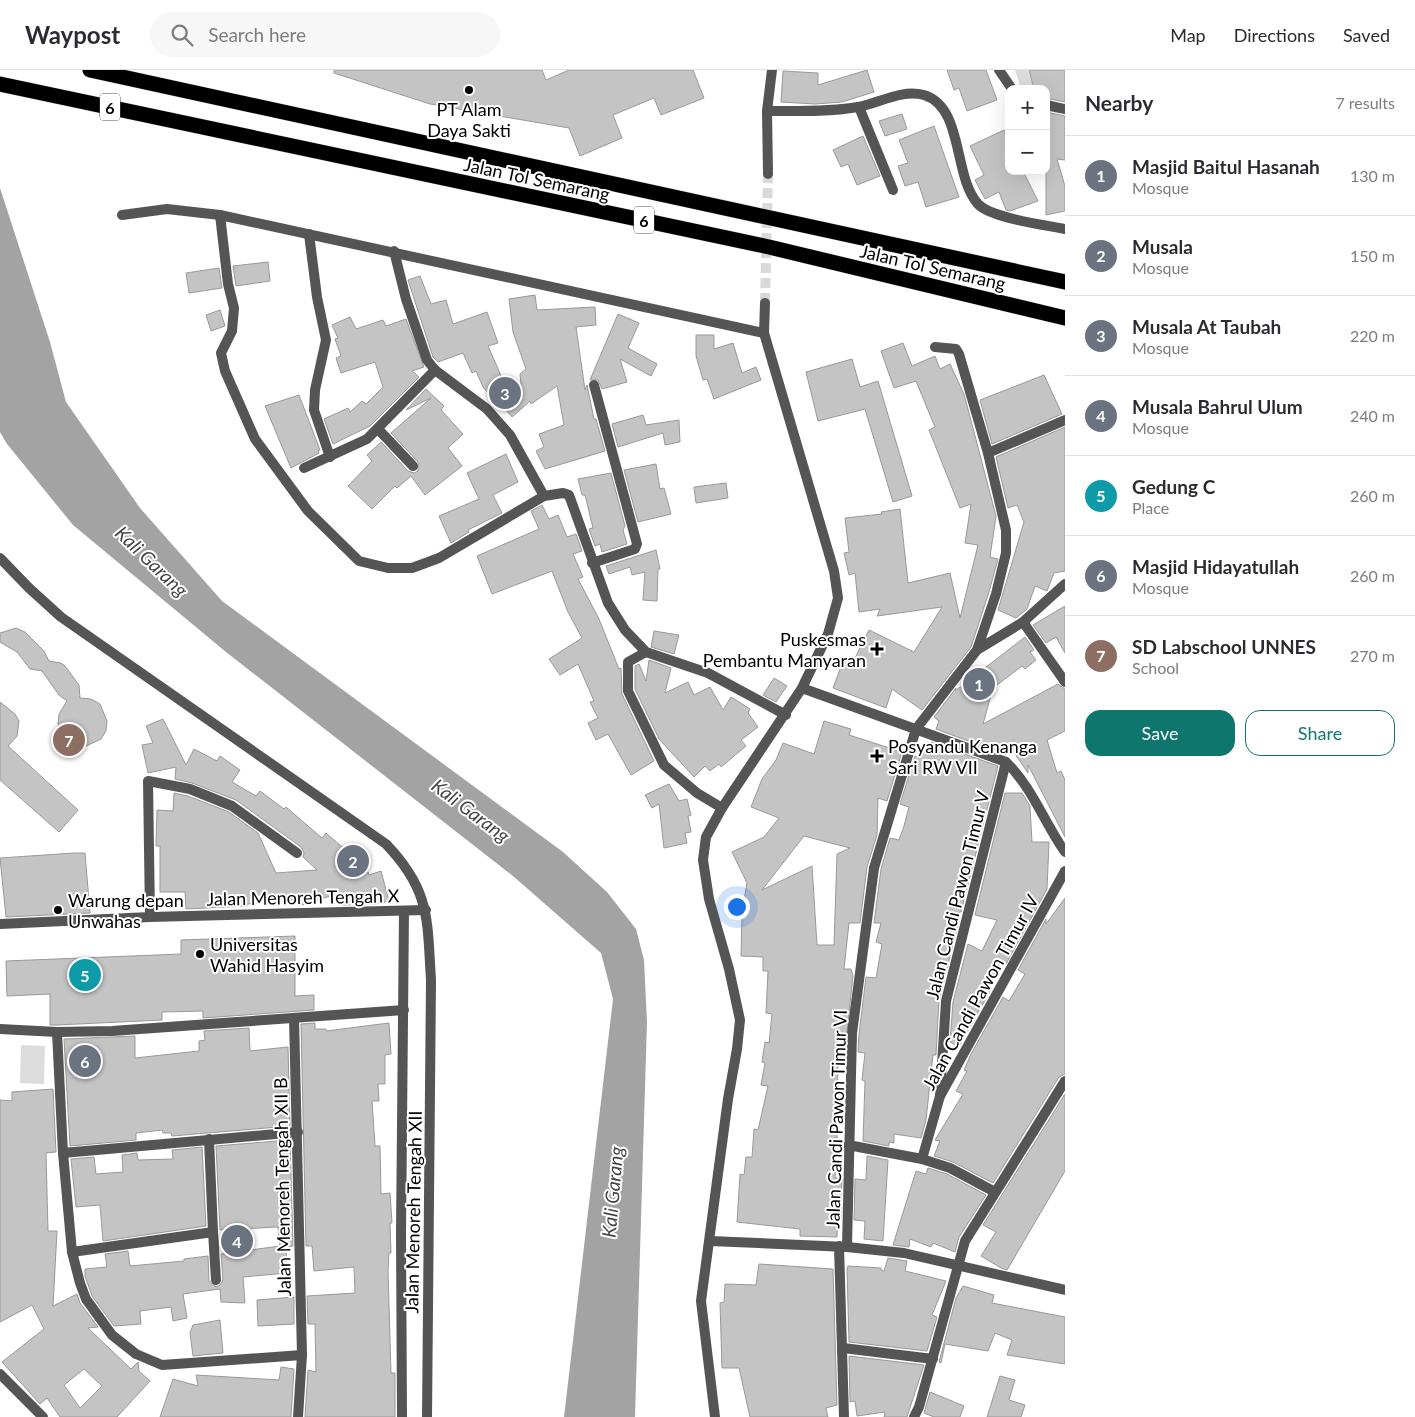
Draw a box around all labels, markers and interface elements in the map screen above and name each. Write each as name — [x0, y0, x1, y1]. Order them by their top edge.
search box — [150, 12, 500, 57]
text: Waypost — [25, 20, 120, 49]
icon: search — [168, 21, 196, 49]
text: Search here — [208, 23, 306, 46]
text: Map — [1170, 24, 1206, 46]
text: Directions — [1234, 24, 1315, 46]
text: Saved — [1343, 24, 1390, 46]
marker: PT Alam Daya Sakti — [463, 84, 475, 96]
map controls — [1005, 85, 1050, 175]
button: + — [1005, 85, 1050, 130]
text: Nearby — [1085, 90, 1153, 115]
text: 7 results — [1335, 93, 1395, 112]
road number: 6 — [100, 94, 120, 121]
place label: PT Alam Daya Sakti — [427, 98, 511, 141]
button: − — [1005, 130, 1050, 175]
street label: Jalan Tol Semarang — [462, 153, 612, 205]
text: Masjid Baitul Hasanah — [1132, 155, 1320, 178]
text: 1 — [1096, 166, 1106, 185]
text: 130 m — [1350, 166, 1395, 185]
text: Mosque — [1132, 178, 1189, 197]
road number: 6 — [634, 206, 654, 234]
text: Musala — [1132, 235, 1193, 258]
street label: Jalan Tol Semarang — [858, 240, 1008, 294]
text: 2 — [1096, 246, 1106, 265]
text: 150 m — [1350, 246, 1395, 265]
text: Mosque — [1132, 258, 1189, 277]
text: Musala At Taubah — [1132, 315, 1281, 338]
text: 3 — [1096, 326, 1106, 345]
text: 220 m — [1350, 326, 1395, 345]
text: Mosque — [1132, 338, 1189, 357]
pin: 3 — [489, 374, 521, 412]
text: Musala Bahrul Ulum — [1132, 395, 1303, 418]
text: 4 — [1096, 406, 1106, 425]
text: 240 m — [1350, 406, 1395, 425]
text: Mosque — [1132, 418, 1189, 437]
text: Gedung C — [1132, 475, 1215, 498]
text: 5 — [1096, 486, 1106, 505]
text: 260 m — [1350, 486, 1395, 505]
text: Place — [1132, 498, 1169, 517]
water label: Kali Garang — [111, 521, 193, 602]
text: Masjid Hidayatullah — [1132, 555, 1299, 578]
text: 6 — [1096, 566, 1106, 585]
text: 260 m — [1350, 566, 1395, 585]
text: Mosque — [1132, 578, 1189, 597]
place label: Puskesmas Pembantu Manyaran — [703, 628, 866, 671]
text: SD Labschool UNNES — [1132, 635, 1316, 658]
marker: Puskesmas Pembantu Manyaran — [870, 642, 884, 656]
text: 7 — [1096, 646, 1106, 665]
text: 270 m — [1350, 646, 1395, 665]
text: School — [1132, 658, 1179, 677]
pin: 1 — [963, 665, 995, 703]
button: Save — [1085, 710, 1235, 756]
button: Share — [1245, 710, 1395, 756]
pin: 7 — [53, 721, 85, 759]
place label: Posyandu Kenanga Sari RW VII — [888, 735, 1037, 778]
marker: Posyandu Kenanga Sari RW VII — [870, 749, 884, 763]
water label: Kali Garang — [428, 773, 515, 847]
street label: Jalan Candi Pawon Timur V — [920, 788, 994, 1001]
pin: 2 — [337, 842, 369, 880]
street label: Jalan Menoreh Tengah X — [206, 884, 400, 910]
place label: Warung depan Unwahas — [68, 889, 184, 932]
street label: Jalan Candi Pawon Timur IV — [917, 890, 1043, 1093]
your location — [724, 894, 750, 920]
marker: Warung depan Unwahas — [52, 904, 64, 916]
place label: Universitas Wahid Hasyim — [210, 933, 324, 976]
marker: Universitas Wahid Hasyim — [194, 948, 206, 960]
pin: 5 — [69, 956, 101, 994]
street label: Jalan Candi Pawon Timur VI — [821, 1009, 851, 1229]
pin: 6 — [69, 1042, 101, 1080]
street label: Jalan Menoreh Tengah XII B — [269, 1077, 295, 1297]
street label: Jalan Menoreh Tengah XII — [400, 1110, 426, 1314]
water label: Kali Garang — [597, 1145, 628, 1239]
pin: 4 — [221, 1222, 253, 1260]

